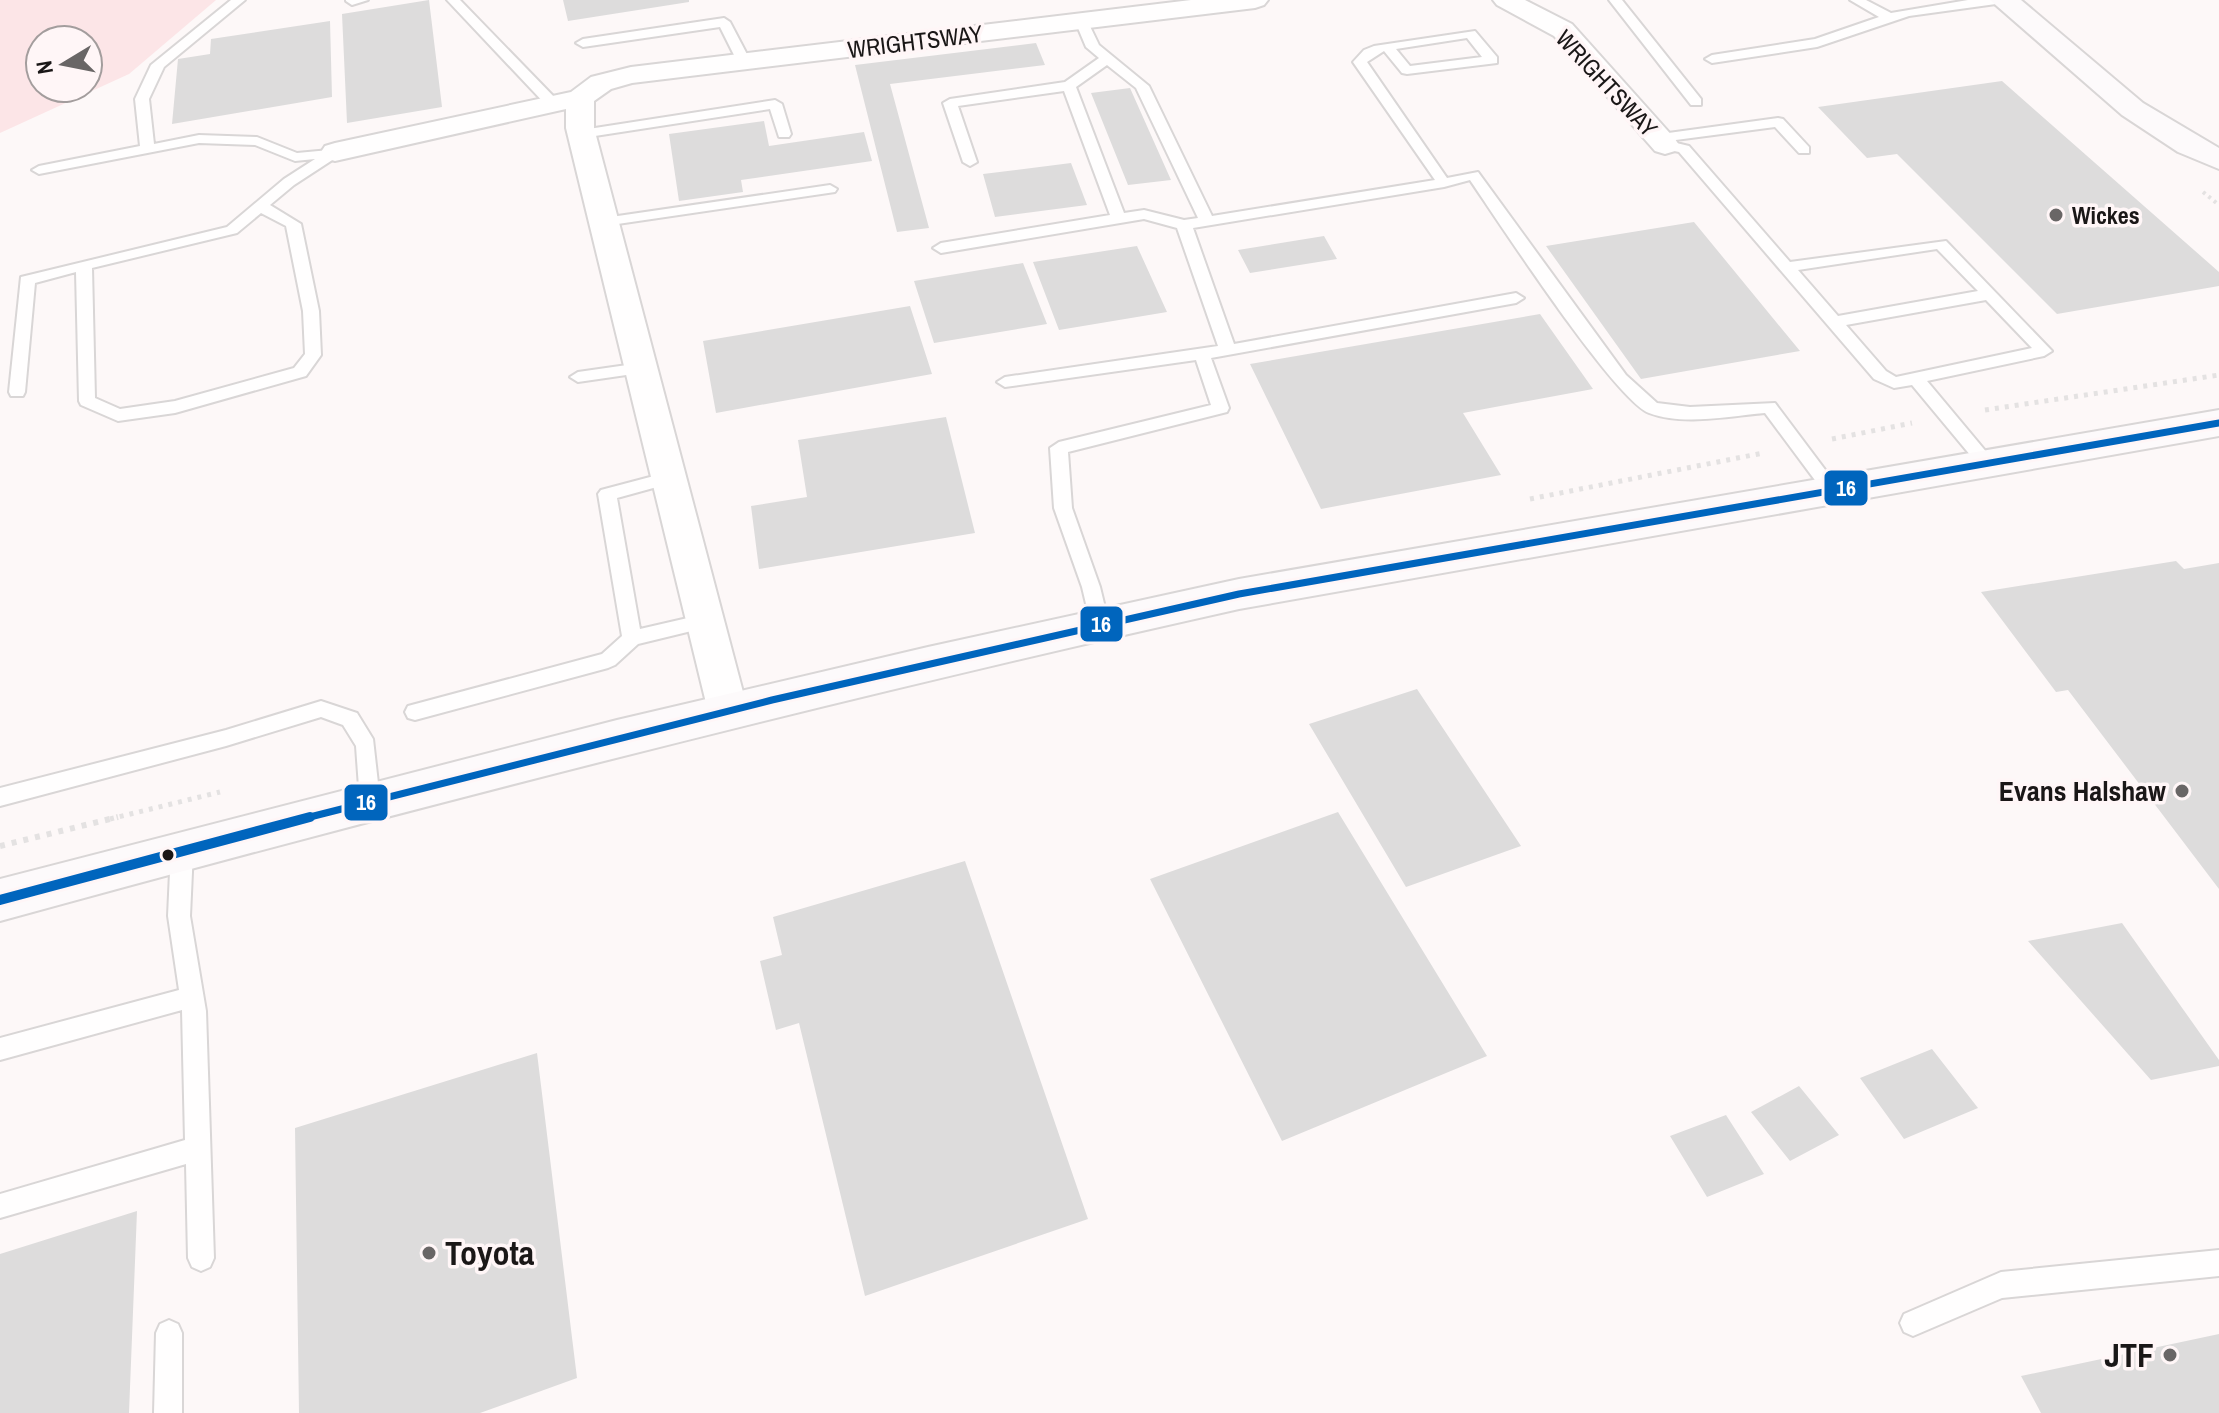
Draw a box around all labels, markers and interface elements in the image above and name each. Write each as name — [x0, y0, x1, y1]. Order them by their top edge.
street label: WRIGHTSWAY — [846, 17, 984, 65]
street label: WRIGHTSWAY — [1549, 22, 1665, 144]
north arrow — [24, 24, 104, 104]
text: N — [28, 58, 60, 76]
place label: Wickes — [2072, 199, 2140, 231]
marker: Wickes — [2047, 206, 2065, 224]
line badge: 16 — [1823, 469, 1869, 507]
text: 16 — [1836, 473, 1856, 503]
line badge: 16 — [1079, 605, 1124, 643]
text: 16 — [1091, 609, 1111, 639]
place label: Evans Halshaw — [1999, 772, 2166, 810]
marker: Evans Halshaw — [2173, 782, 2191, 800]
line badge: 16 — [343, 783, 389, 822]
text: 16 — [356, 787, 376, 817]
unlabelled marker — [160, 847, 176, 863]
place label: Toyota — [445, 1230, 535, 1276]
marker: Toyota — [420, 1244, 438, 1262]
place label: JTF — [2104, 1332, 2154, 1378]
marker: JTF — [2161, 1346, 2179, 1364]

